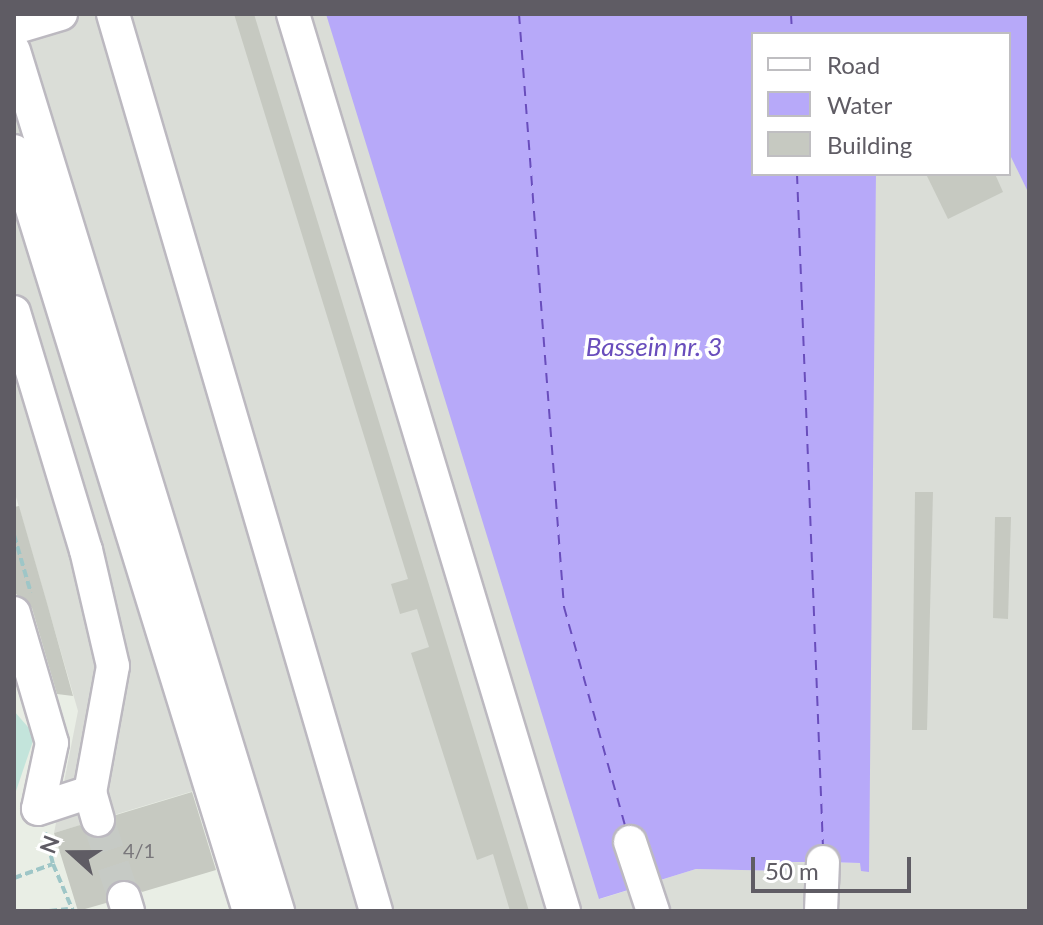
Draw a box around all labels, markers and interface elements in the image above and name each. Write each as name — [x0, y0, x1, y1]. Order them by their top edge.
legend — [751, 32, 1011, 176]
text: Road — [827, 50, 880, 79]
text: Water — [827, 90, 892, 119]
text: Building — [827, 130, 912, 159]
water label: Bassein nr. 3 — [586, 331, 722, 363]
north arrow — [32, 813, 112, 893]
text: N — [33, 831, 65, 857]
house number: 4/1 — [123, 838, 155, 862]
scale bar — [755, 841, 915, 891]
text: 50 m — [765, 856, 819, 885]

